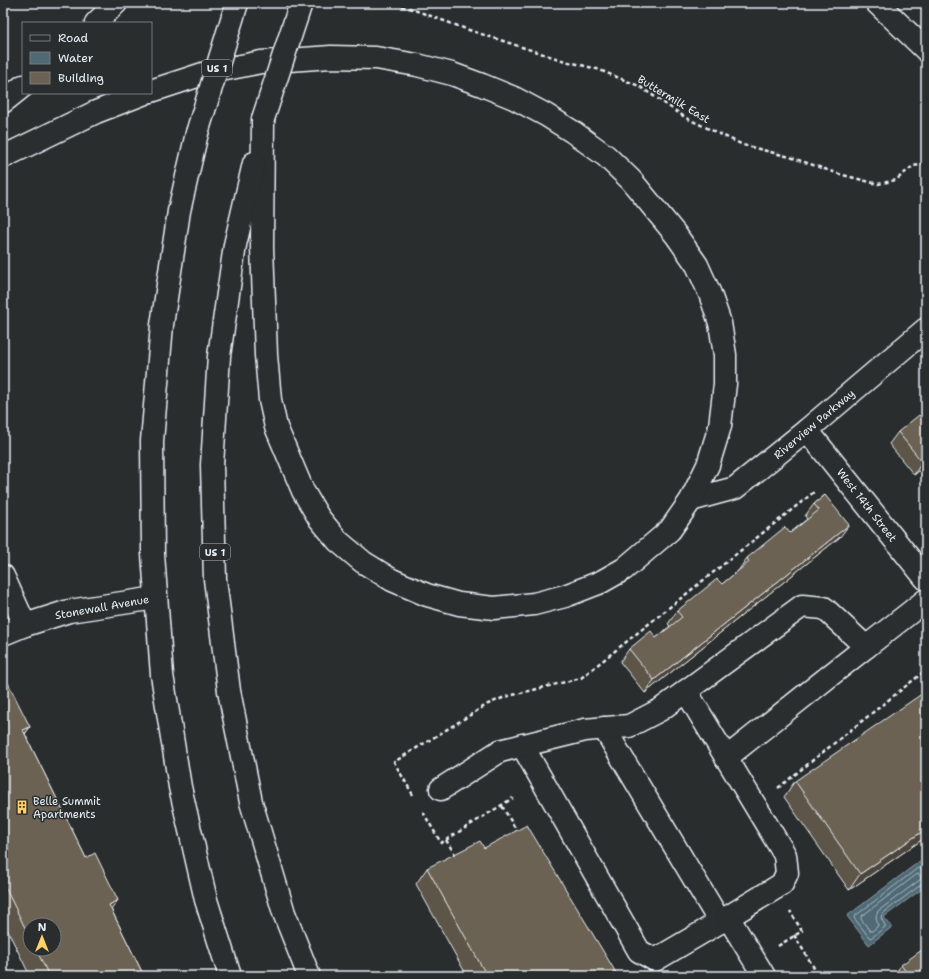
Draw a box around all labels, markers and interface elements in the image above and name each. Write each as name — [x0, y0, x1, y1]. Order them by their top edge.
legend — [22, 22, 152, 94]
text: Road — [58, 30, 89, 46]
text: Water — [58, 50, 94, 66]
road number: US 1 — [202, 60, 232, 76]
text: Building — [58, 70, 104, 86]
street label: Buttermilk East — [635, 72, 713, 127]
street label: Riverview Parkway — [771, 386, 858, 463]
street label: West 14th Street — [833, 465, 900, 545]
road number: US 1 — [200, 544, 230, 560]
street label: Stonewall Avenue — [54, 592, 150, 623]
place label: Belle Summit Apartments — [33, 794, 101, 822]
building icon: Belle Summit Apartments — [14, 799, 30, 815]
north arrow — [22, 917, 62, 957]
text: N — [38, 920, 47, 935]

